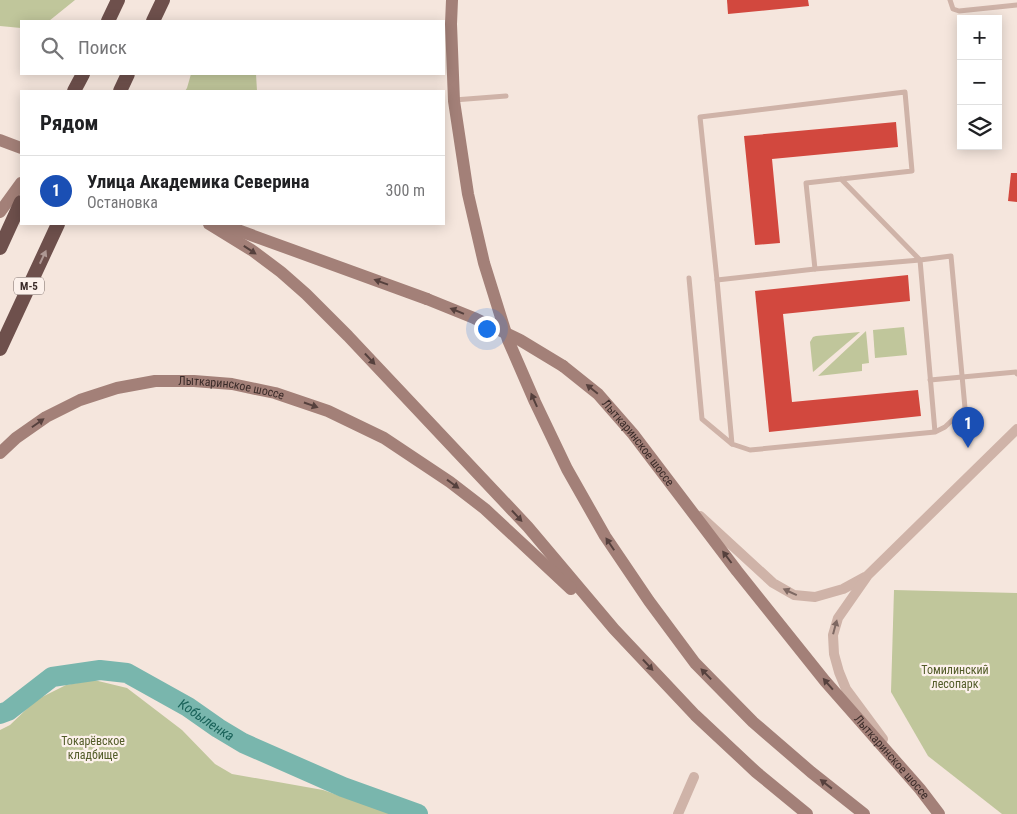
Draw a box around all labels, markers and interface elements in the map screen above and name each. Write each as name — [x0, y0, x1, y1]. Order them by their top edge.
map controls — [957, 15, 1002, 150]
button: + — [957, 15, 1002, 60]
search box — [20, 20, 445, 75]
icon: search — [38, 34, 66, 62]
text: Поиск — [78, 36, 127, 59]
button: − — [957, 60, 1002, 105]
button: layers — [957, 105, 1002, 150]
text: Рядом — [40, 111, 99, 135]
text: Улица Академика Северина — [87, 170, 310, 193]
text: 1 — [52, 181, 60, 200]
text: 300 m — [386, 181, 425, 200]
text: Остановка — [87, 193, 158, 212]
one-way arrow — [244, 245, 257, 255]
one-way arrow — [39, 250, 47, 264]
road number: М-5 — [14, 278, 44, 294]
one-way arrow — [373, 278, 388, 286]
one-way arrow — [450, 307, 465, 314]
your location — [474, 316, 500, 342]
one-way arrow — [364, 353, 376, 365]
street label: Лыткаринское шоссе — [178, 374, 287, 403]
one-way arrow — [586, 384, 599, 395]
one-way arrow — [530, 393, 538, 407]
street label: Лыткаринское шоссе — [599, 397, 677, 489]
one-way arrow — [304, 402, 319, 409]
pin: 1 — [952, 407, 984, 448]
one-way arrow — [31, 418, 45, 428]
one-way arrow — [446, 479, 460, 489]
one-way arrow — [511, 509, 523, 521]
one-way arrow — [605, 537, 615, 550]
one-way arrow — [721, 551, 732, 564]
one-way arrow — [782, 587, 797, 596]
one-way arrow — [832, 619, 840, 634]
one-way arrow — [642, 659, 654, 671]
park label: Томилинский лесопарк — [921, 663, 989, 691]
one-way arrow — [701, 669, 713, 681]
one-way arrow — [823, 678, 834, 690]
water label: Кобыленка — [176, 695, 237, 744]
street label: Лыткаринское шоссе — [851, 712, 932, 802]
park label: Токарёвское кладбище — [61, 734, 125, 762]
one-way arrow — [820, 779, 833, 790]

